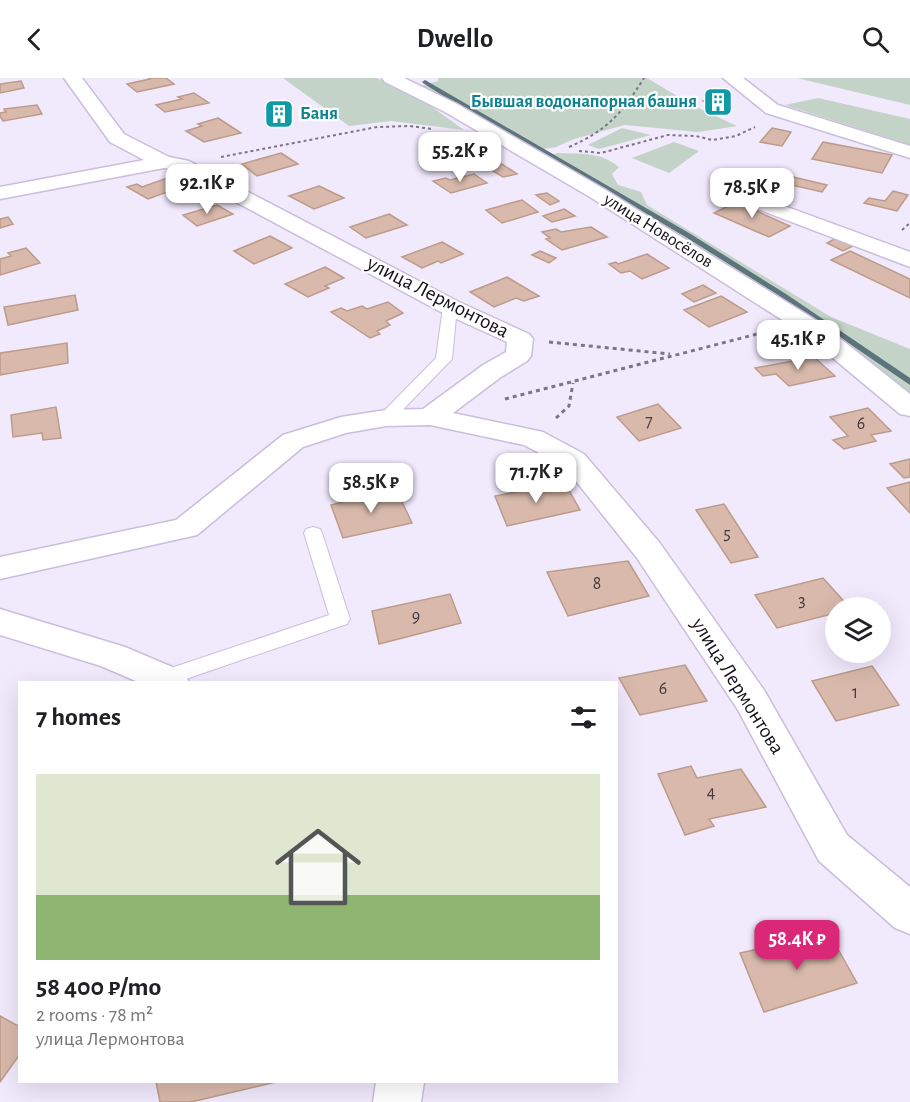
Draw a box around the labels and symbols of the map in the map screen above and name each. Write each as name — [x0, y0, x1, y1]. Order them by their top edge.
building icon: Бывшая водонапорная башня — [702, 86, 734, 118]
place label: Бывшая водонапорная башня — [471, 93, 697, 111]
building icon: Баня — [263, 98, 295, 130]
place label: Баня — [300, 105, 338, 123]
pin: 55.2K ₽ — [405, 132, 515, 183]
pin: 92.1K ₽ — [152, 164, 262, 215]
pin: 78.5K ₽ — [697, 168, 807, 219]
street label: улица Новосёлов — [600, 190, 716, 272]
street label: улица Лермонтова — [363, 252, 513, 342]
pin: 45.1K ₽ — [743, 320, 853, 371]
house number: 7 — [645, 413, 653, 431]
house number: 6 — [857, 415, 865, 433]
pin: 71.7K ₽ — [481, 453, 591, 504]
pin: 58.5K ₽ — [316, 463, 426, 514]
house number: 5 — [723, 525, 731, 543]
house number: 8 — [593, 575, 601, 593]
house number: 3 — [798, 592, 806, 610]
house number: 9 — [412, 608, 420, 626]
street label: улица Лермонтова — [687, 613, 788, 758]
house number: 6 — [659, 680, 667, 698]
house number: 1 — [852, 684, 858, 702]
house number: 4 — [707, 784, 716, 802]
pin: 58.4K ₽ — [742, 920, 852, 971]

